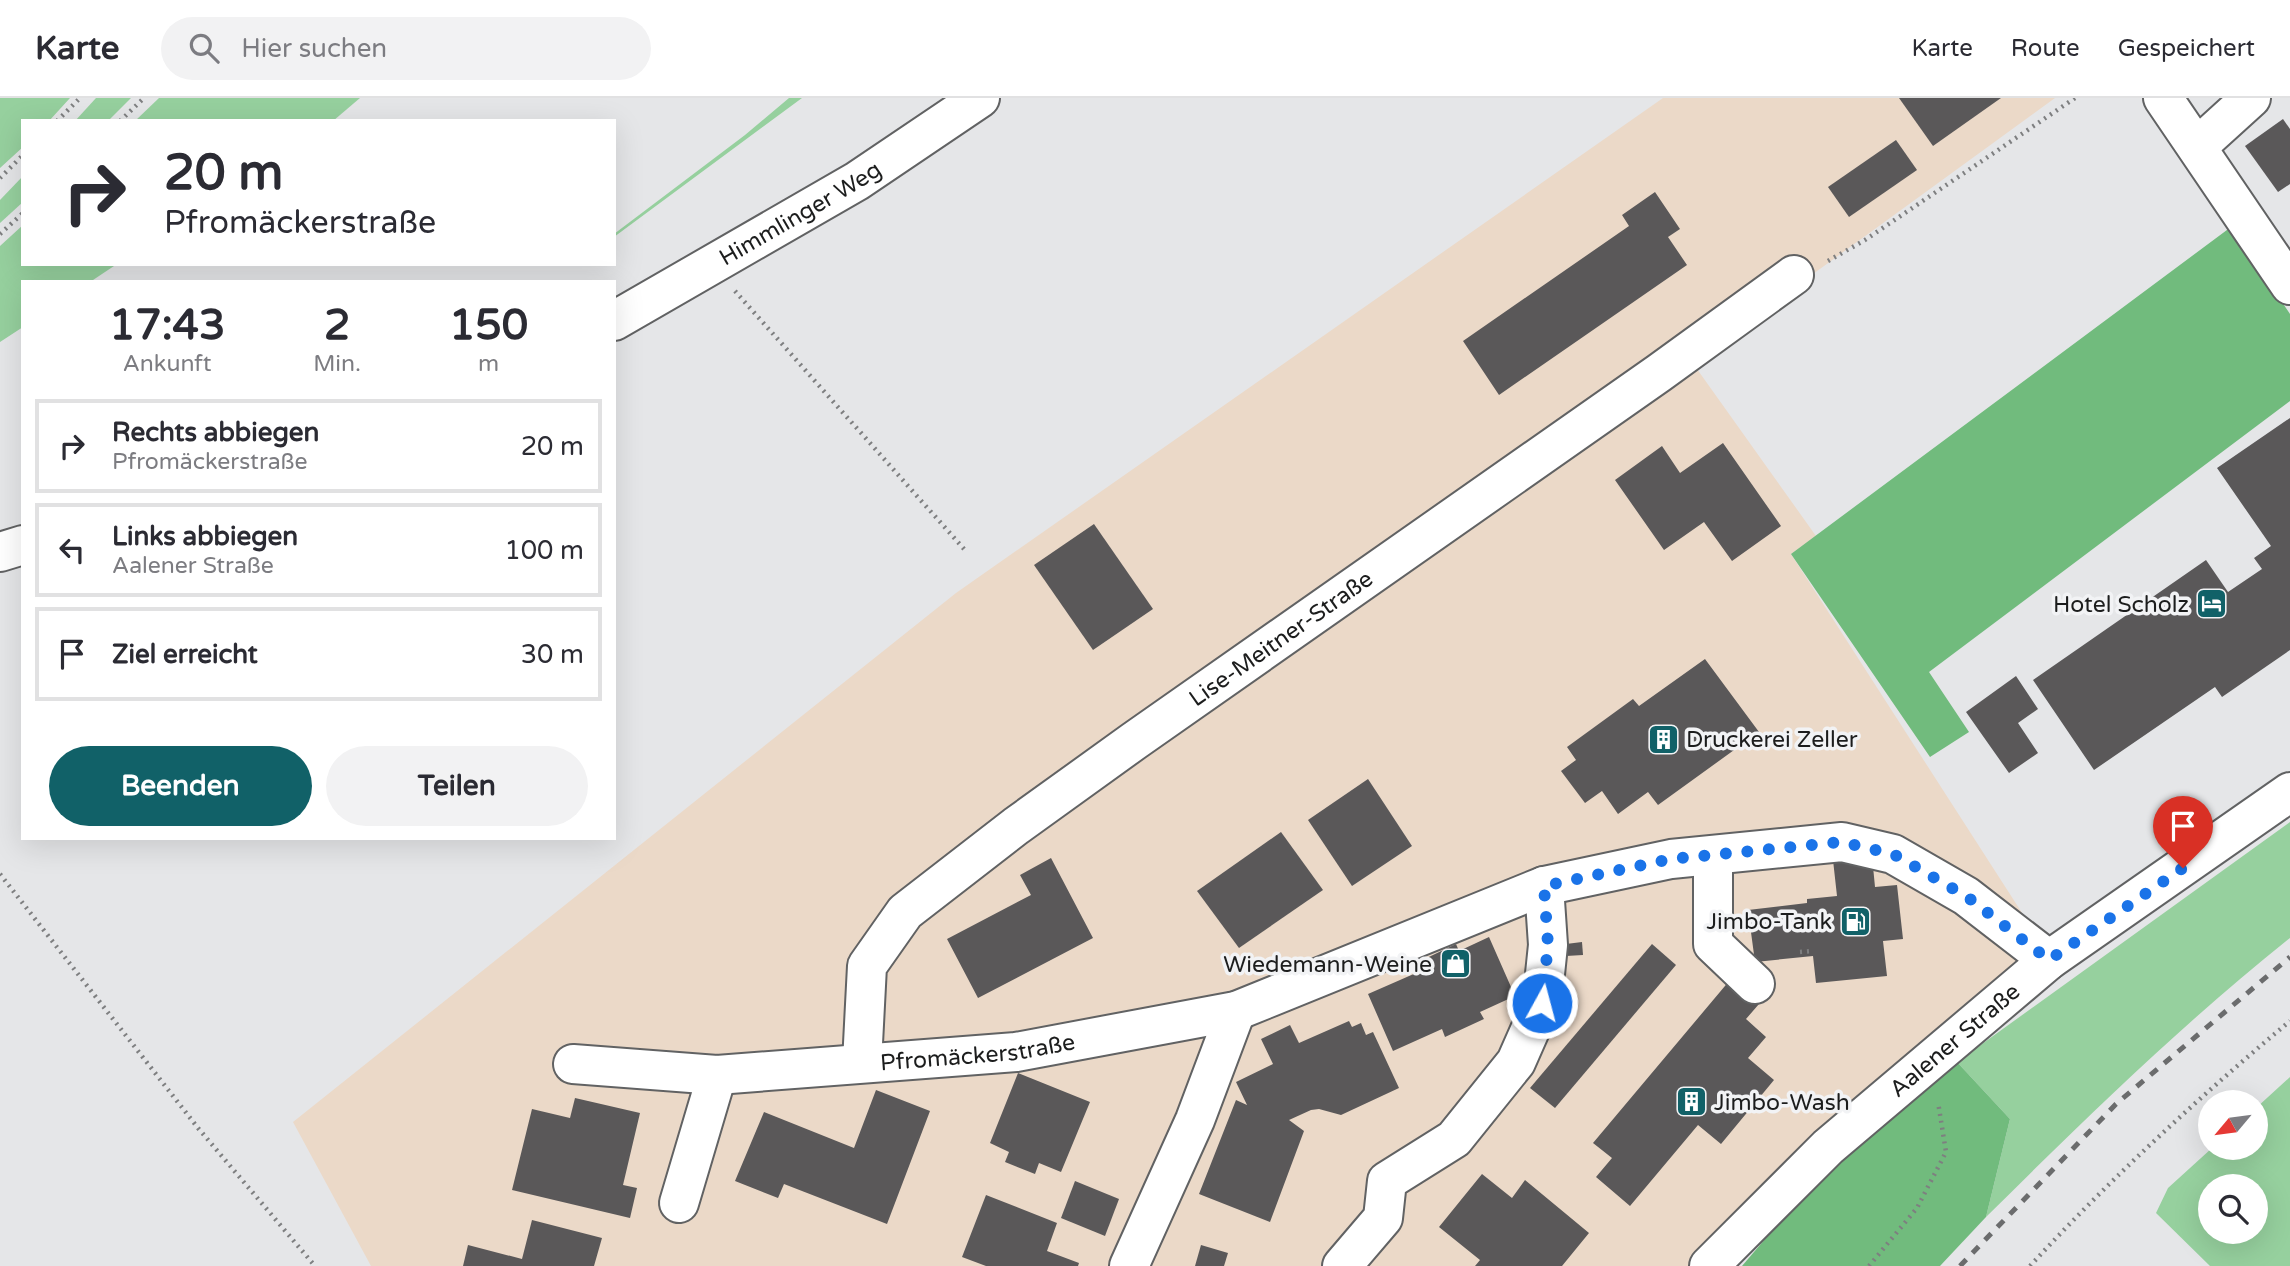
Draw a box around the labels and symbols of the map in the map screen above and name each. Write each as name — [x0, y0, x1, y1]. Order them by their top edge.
street label: Himmlinger Weg — [715, 156, 887, 272]
street label: Lise-Meitner-Straße — [1184, 565, 1378, 713]
hotel icon: Hotel Scholz — [2195, 587, 2229, 621]
place label: Hotel Scholz — [2053, 591, 2189, 619]
building icon: Druckerei Zeller — [1646, 722, 1680, 756]
place label: Druckerei Zeller — [1686, 726, 1858, 754]
pin — [2153, 796, 2213, 868]
fuel station icon: Jimbo-Tank — [1838, 904, 1872, 938]
place label: Jimbo-Tank — [1706, 908, 1832, 936]
shop icon: Wiedemann-Weine — [1438, 947, 1472, 981]
place label: Wiedemann-Weine — [1223, 951, 1432, 979]
position arrow — [1505, 966, 1579, 1040]
street label: Aalener Straße — [1884, 978, 2026, 1104]
street label: Pfromäckerstraße — [879, 1028, 1077, 1077]
building icon: Jimbo-Wash — [1674, 1085, 1708, 1119]
place label: Jimbo-Wash — [1714, 1089, 1850, 1117]
north arrow — [2198, 1090, 2268, 1160]

